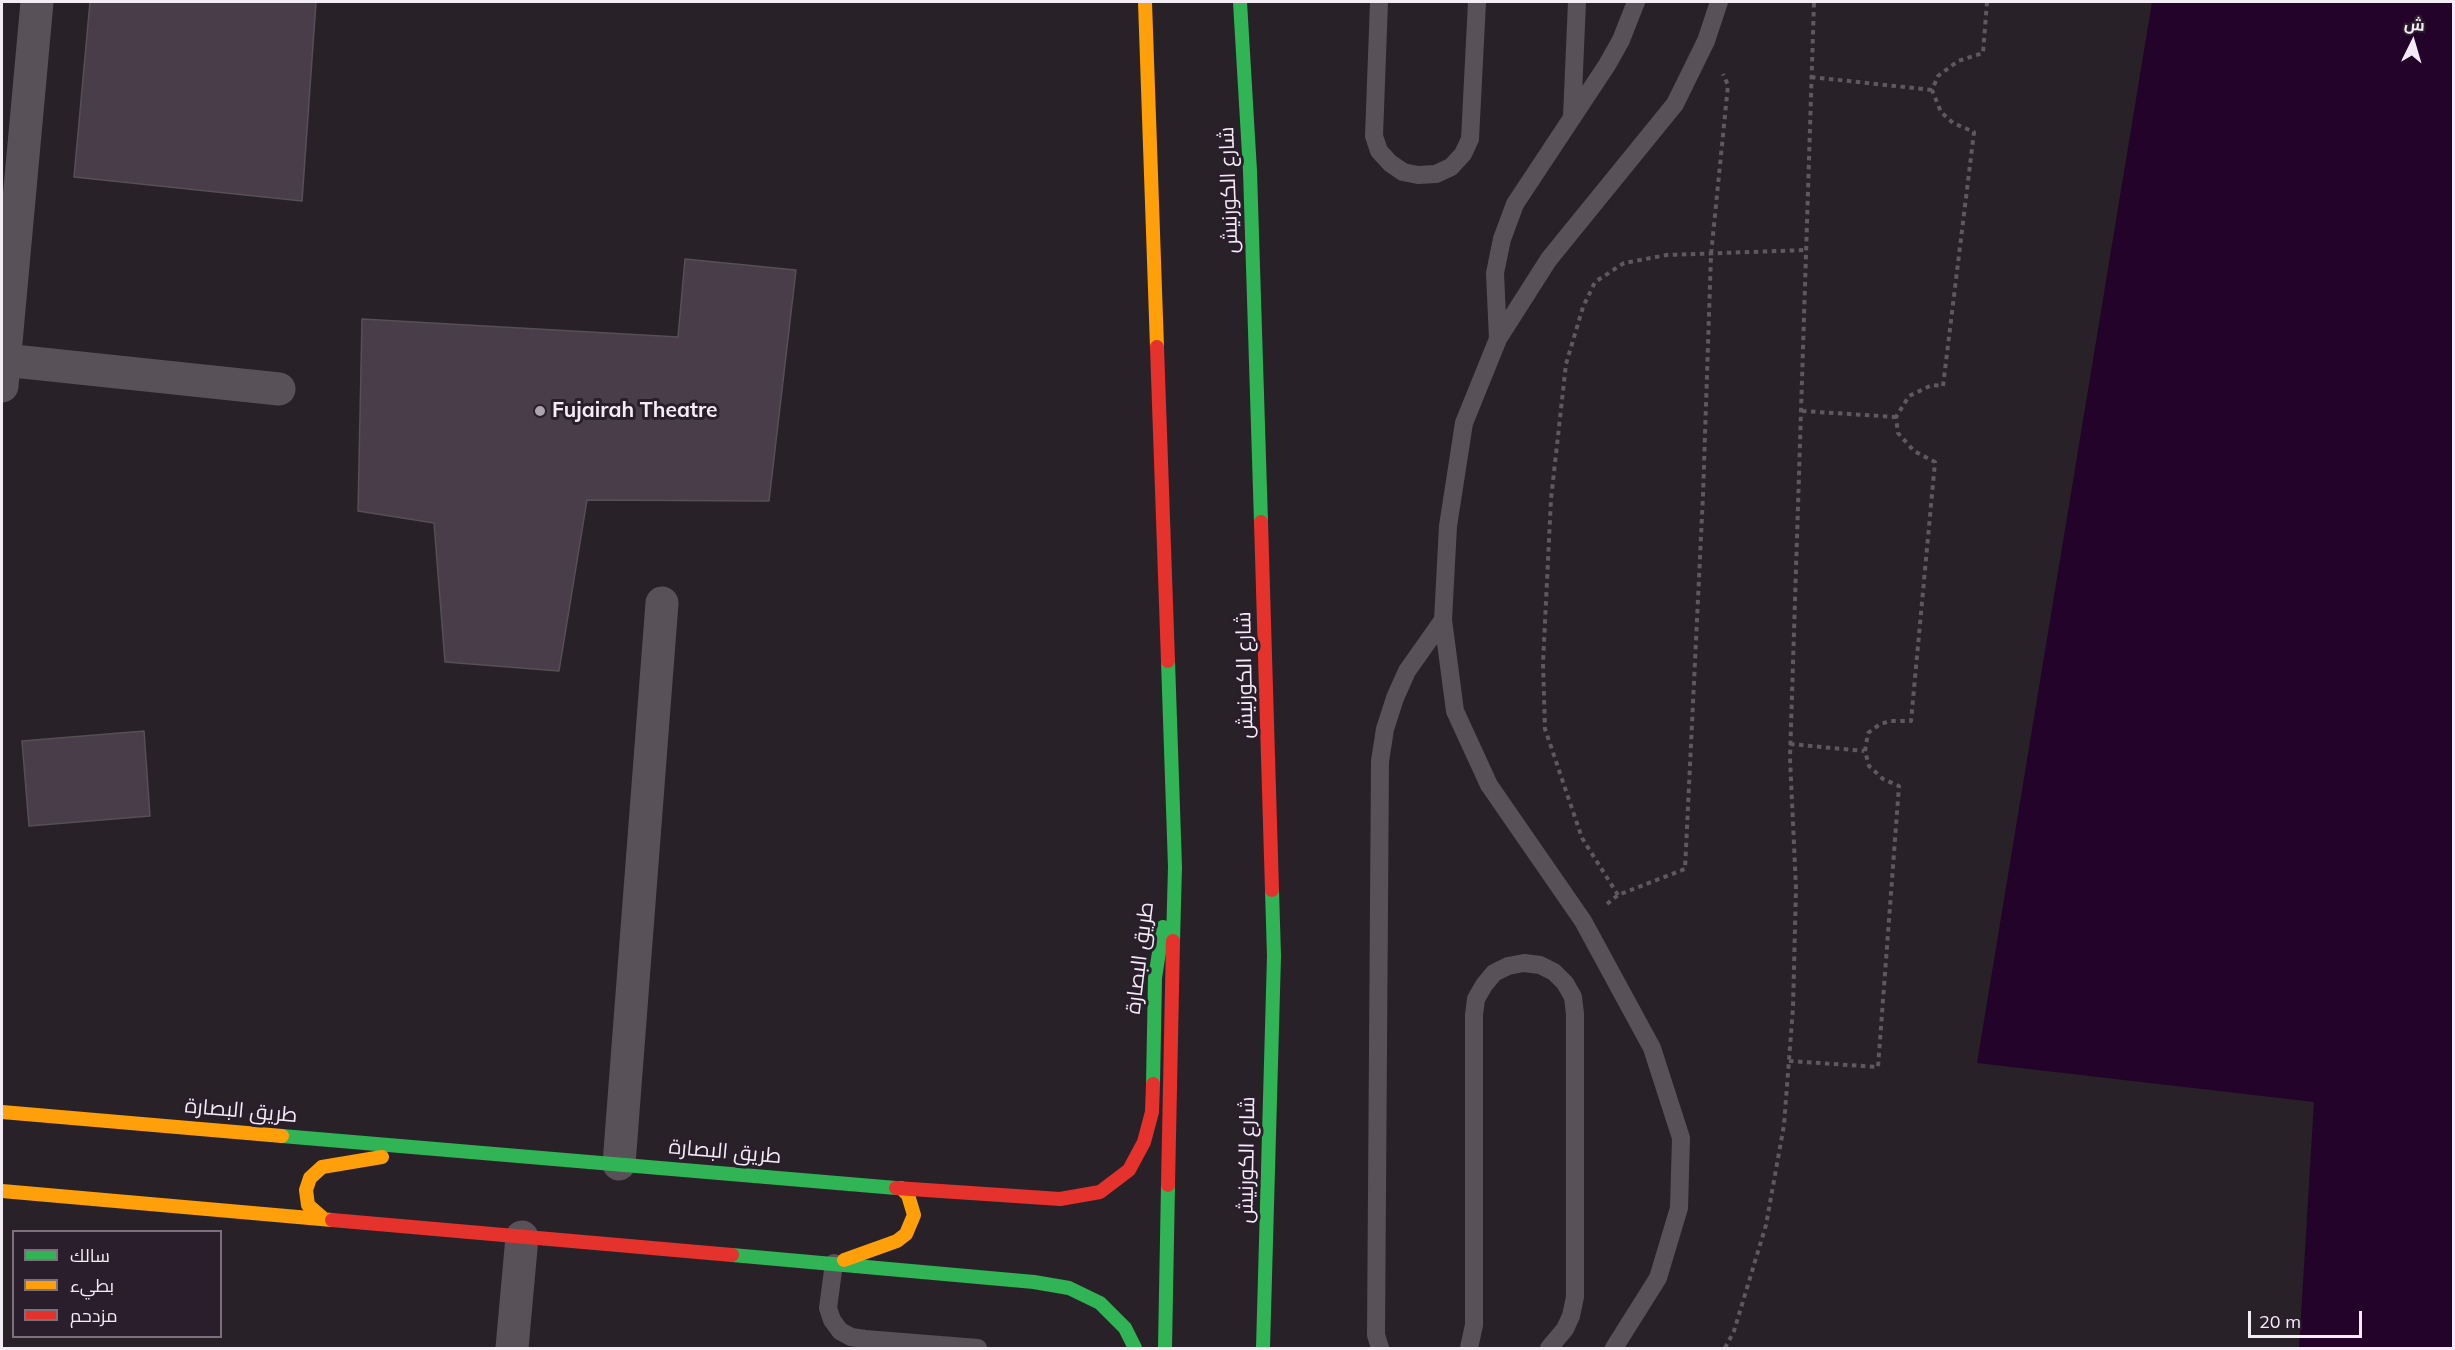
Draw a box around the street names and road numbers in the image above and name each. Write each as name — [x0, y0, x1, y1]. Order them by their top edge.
street label: شارع الكورنيش — [1214, 126, 1244, 254]
street label: شارع الكورنيش — [1231, 611, 1259, 739]
street label: طريق البصارة — [1121, 900, 1159, 1016]
street label: طريق البصارة — [184, 1094, 298, 1128]
street label: شارع الكورنيش — [1233, 1096, 1261, 1224]
street label: طريق البصارة — [668, 1135, 782, 1169]

